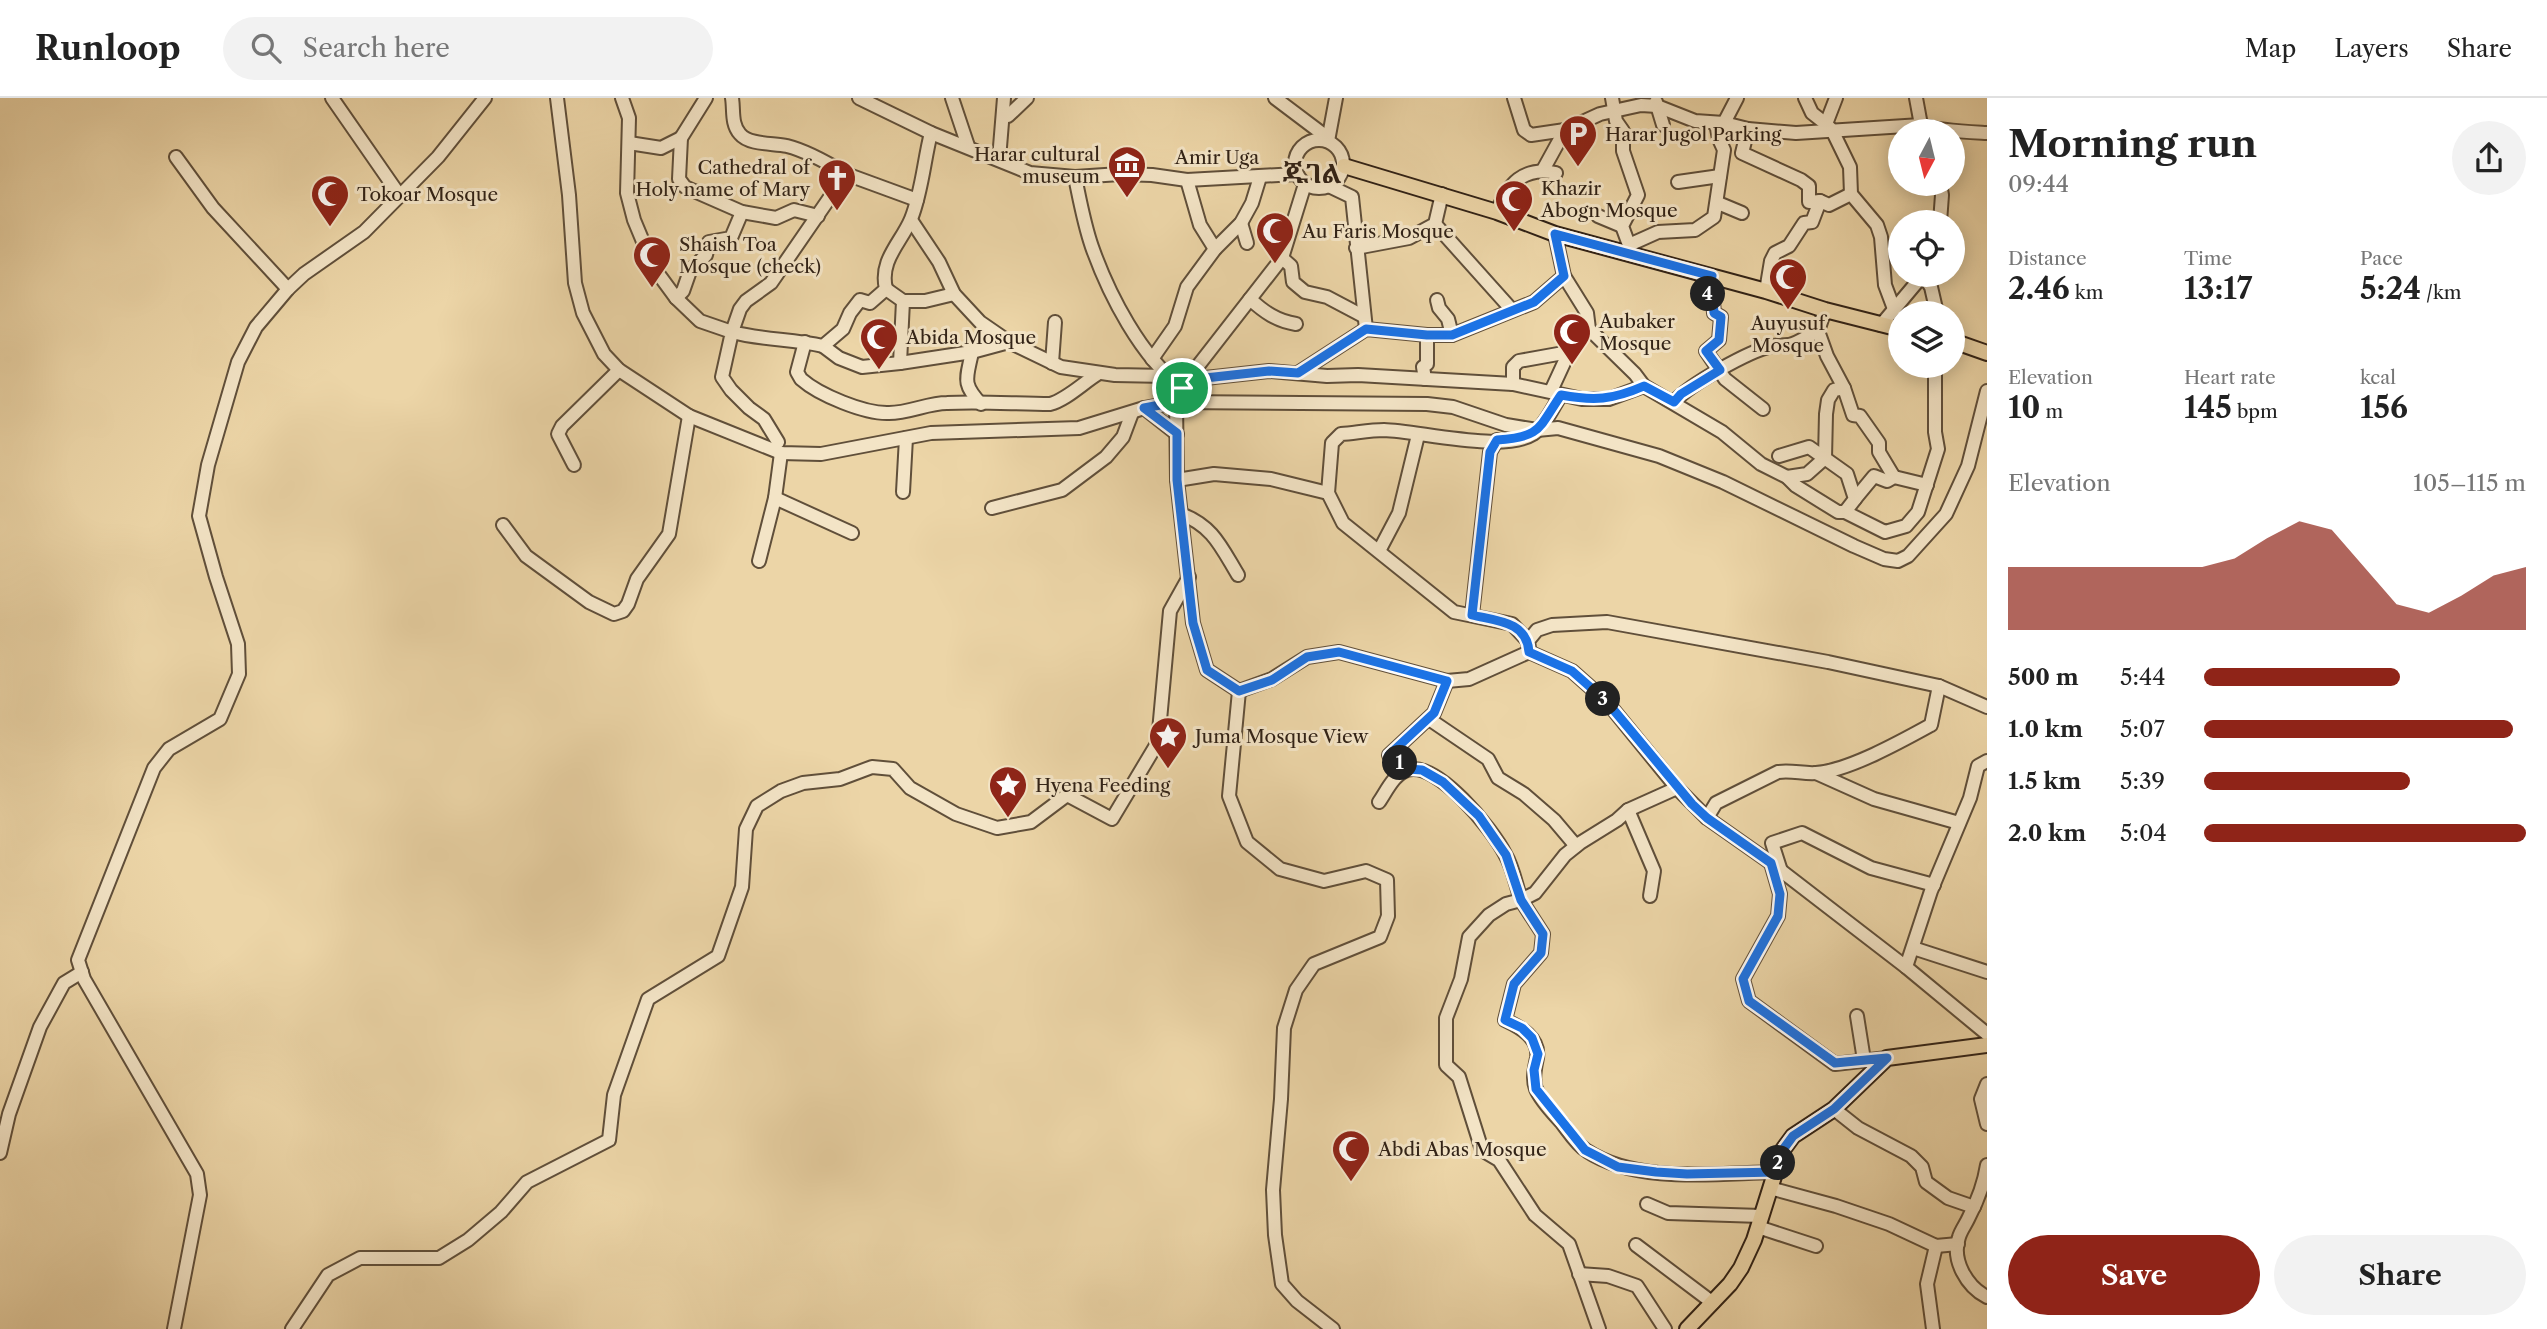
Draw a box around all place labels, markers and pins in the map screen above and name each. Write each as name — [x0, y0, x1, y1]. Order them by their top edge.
parking icon: Harar Jugol Parking — [1557, 113, 1599, 168]
place label: Harar Jugol Parking — [1605, 123, 1782, 146]
place label: Harar cultural museum — [974, 143, 1100, 188]
museum icon: Harar cultural museum — [1106, 144, 1148, 199]
place label: Cathedral of Holy name of Mary — [636, 156, 812, 201]
church icon: Cathedral of Holy name of Mary — [816, 157, 858, 212]
mosque icon: Tokoar Mosque — [309, 173, 351, 228]
place label: Khazir Abogn Mosque — [1540, 177, 1678, 222]
mosque icon: Khazir Abogn Mosque — [1493, 178, 1535, 233]
place label: Tokoar Mosque — [357, 183, 498, 206]
mosque icon: Au Faris Mosque — [1254, 210, 1296, 265]
place label: Au Faris Mosque — [1301, 220, 1454, 243]
place label: Shaish Toa Mosque (check) — [679, 233, 821, 278]
mosque icon: Shaish Toa Mosque (check) — [631, 234, 673, 289]
mosque icon: Auyusuf Mosque — [1767, 256, 1809, 311]
pin: 4 — [1690, 276, 1726, 312]
place label: Aubaker Mosque — [1598, 310, 1675, 355]
mosque icon: Aubaker Mosque — [1551, 311, 1593, 366]
place label: Auyusuf Mosque — [1750, 312, 1827, 357]
mosque icon: Abida Mosque — [858, 316, 900, 371]
place label: Abida Mosque — [905, 326, 1036, 349]
pin — [1152, 358, 1212, 418]
pin: 3 — [1586, 682, 1620, 716]
place icon: Juma Mosque View — [1147, 715, 1189, 770]
place label: Juma Mosque View — [1192, 725, 1368, 748]
pin: 1 — [1382, 746, 1418, 780]
place icon: Hyena Feeding — [987, 764, 1029, 819]
place label: Hyena Feeding — [1035, 774, 1171, 797]
mosque icon: Abdi Abas Mosque — [1330, 1128, 1372, 1183]
place label: Abdi Abas Mosque — [1377, 1138, 1547, 1161]
pin: 2 — [1760, 1146, 1796, 1180]

